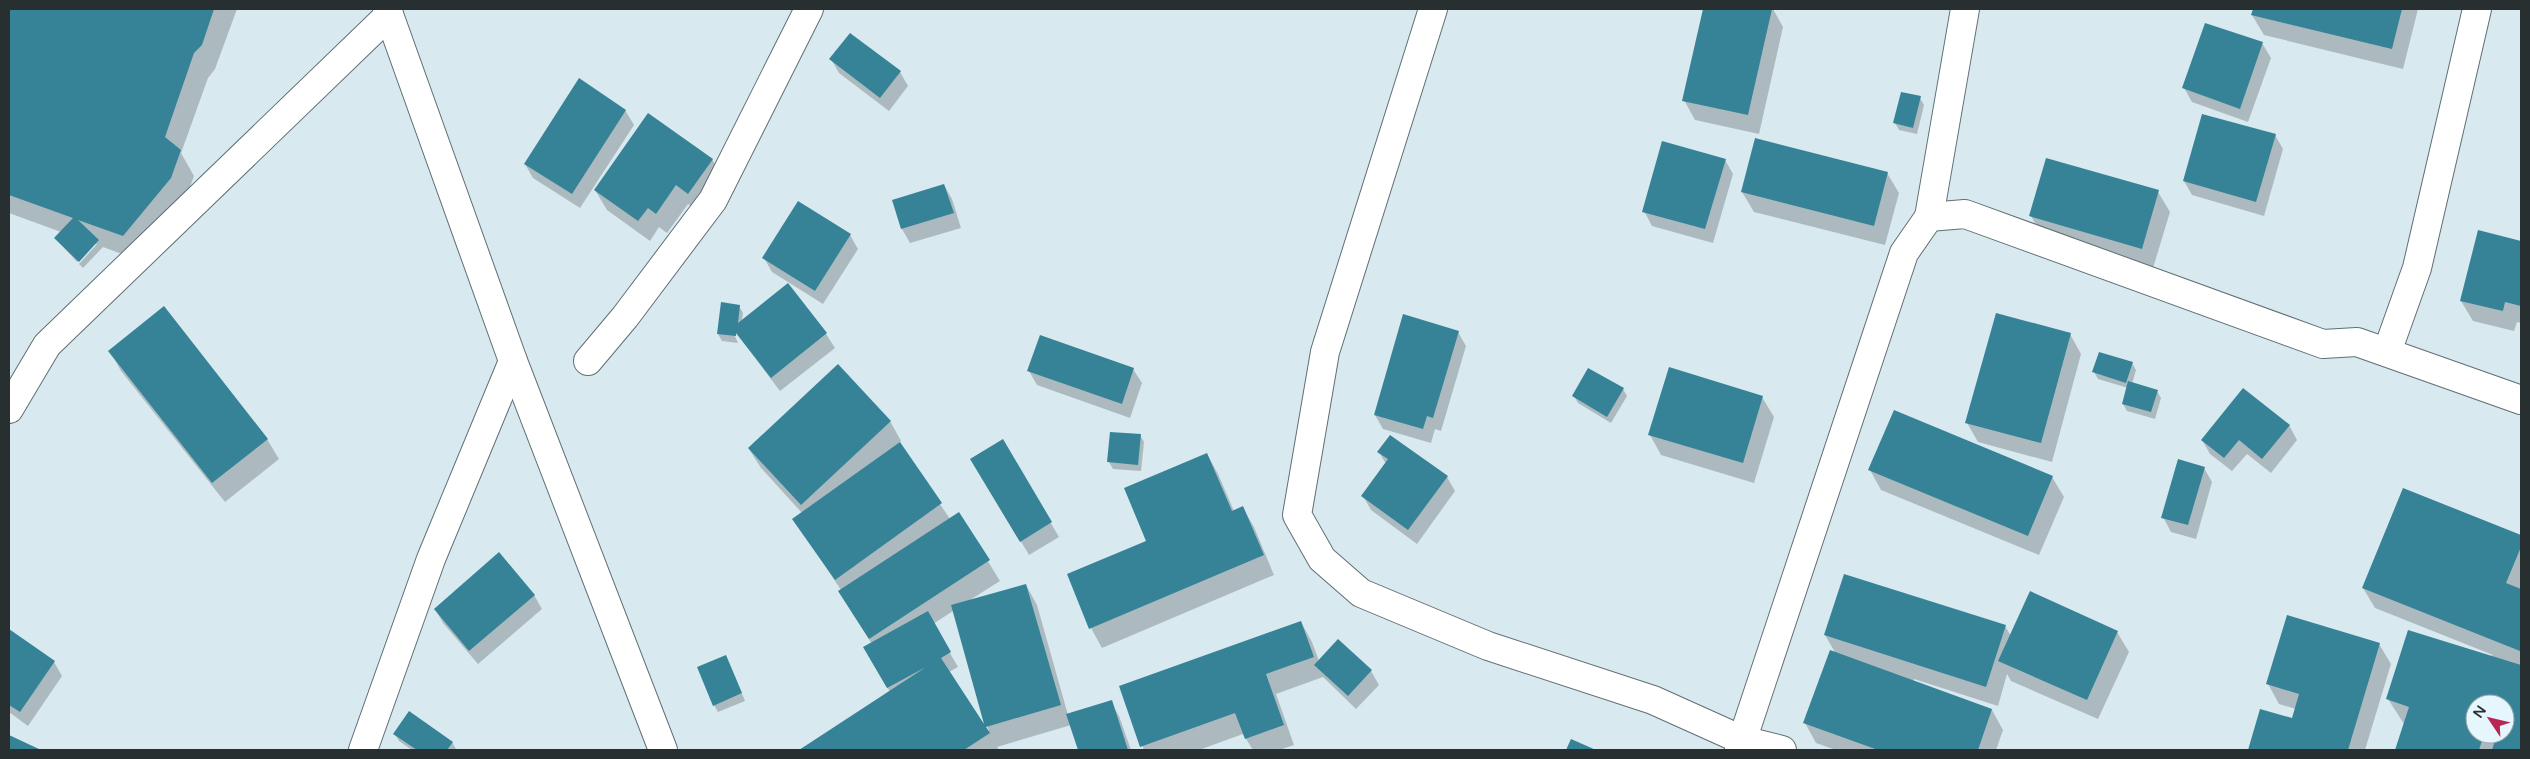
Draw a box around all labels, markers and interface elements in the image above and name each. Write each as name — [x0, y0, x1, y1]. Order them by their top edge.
north arrow — [2465, 694, 2515, 744]
text: N — [2470, 702, 2490, 721]

